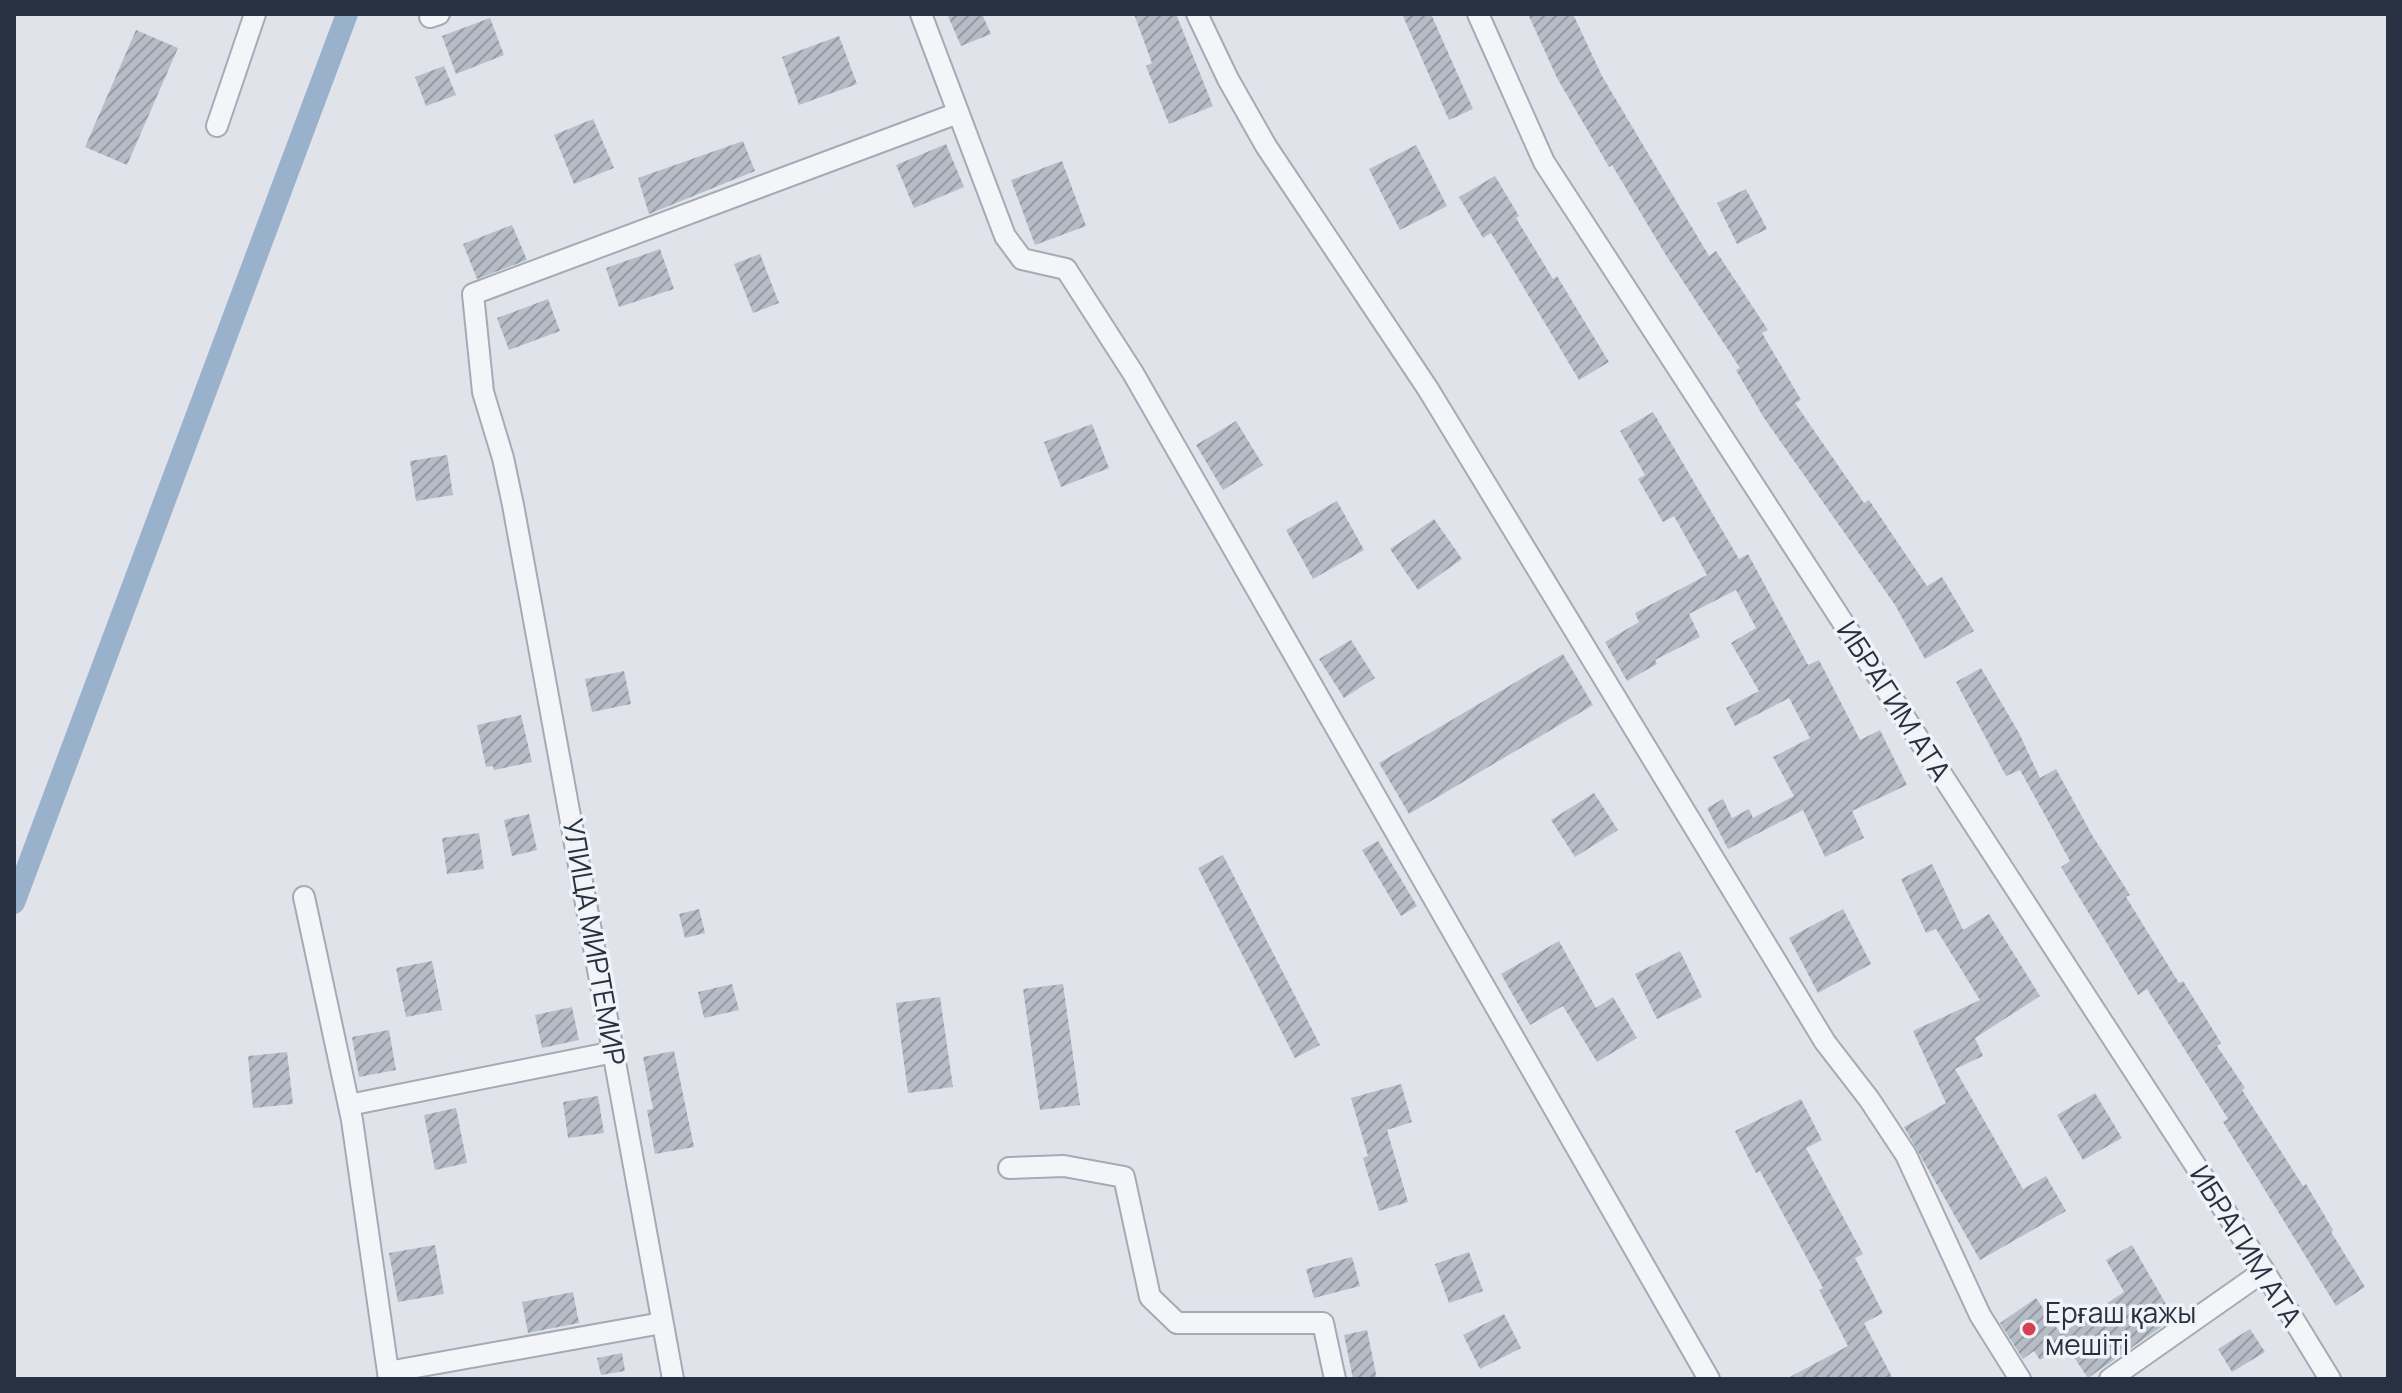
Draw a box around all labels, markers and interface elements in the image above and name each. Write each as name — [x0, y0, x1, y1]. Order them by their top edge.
street label: ИБРАГИМ АТА — [1829, 613, 1961, 788]
street label: УЛИЦА МИРТЕМИР — [555, 816, 635, 1068]
street label: ИБРАГИМ АТА — [2182, 1158, 2312, 1333]
place label: Ерғаш қажы мешіті — [2045, 1293, 2196, 1363]
marker: Ерғаш қажы мешіті — [2020, 1320, 2038, 1338]

